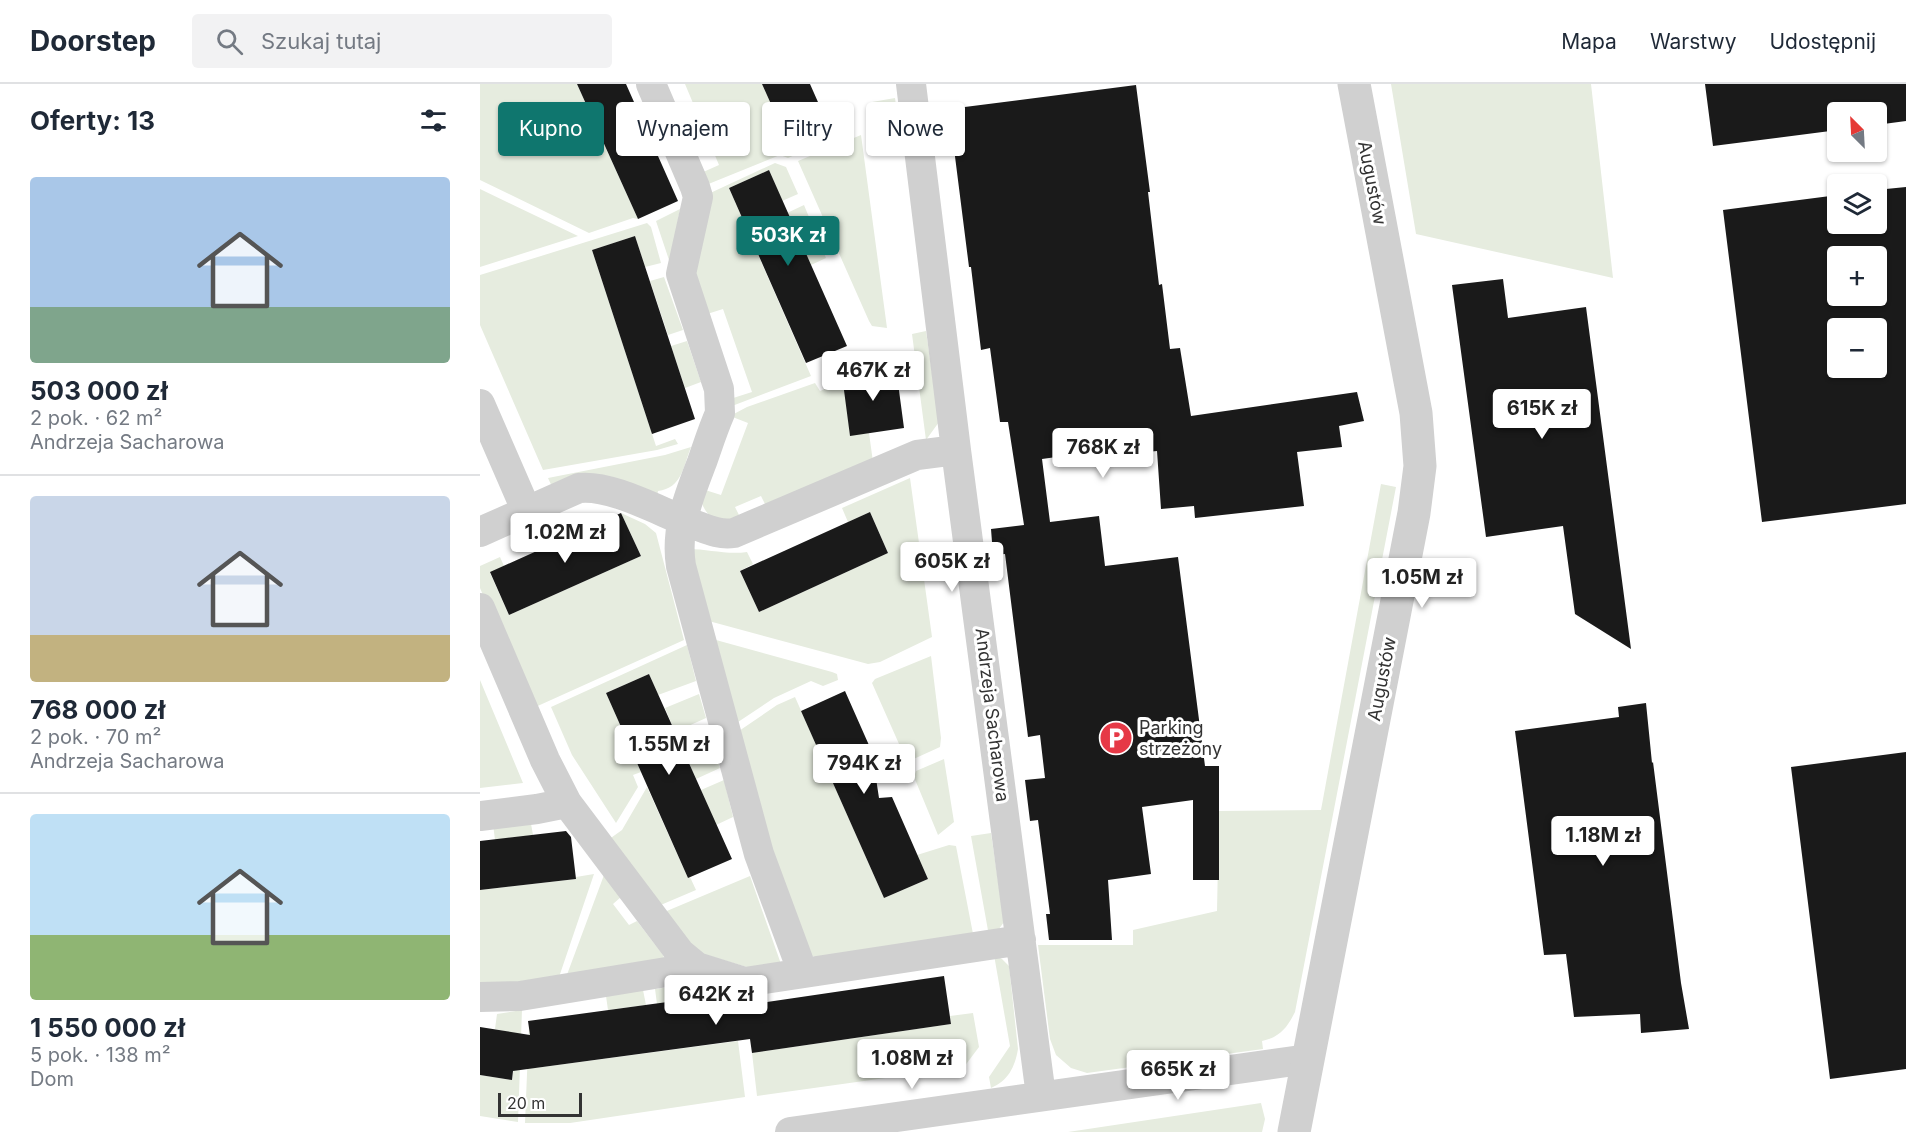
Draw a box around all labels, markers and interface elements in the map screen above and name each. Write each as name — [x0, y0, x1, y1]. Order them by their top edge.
search box — [192, 14, 612, 68]
text: Doorstep — [30, 24, 156, 58]
icon: search — [213, 25, 246, 58]
text: Szukaj tutaj — [261, 28, 381, 54]
text: Mapa — [1561, 29, 1617, 54]
text: Warstwy — [1650, 29, 1736, 54]
text: Udostępnij — [1769, 29, 1876, 54]
chip: Kupno — [498, 102, 604, 156]
chip: Wynajem — [616, 102, 750, 156]
chip: Filtry — [762, 102, 854, 156]
chip: Nowe — [866, 102, 965, 156]
north arrow — [1827, 102, 1887, 162]
map controls — [1827, 102, 1887, 378]
icon: filters — [417, 104, 450, 137]
text: Oferty: 13 — [30, 105, 155, 136]
street label: Augustów — [1354, 139, 1391, 227]
button: layers — [1827, 174, 1887, 234]
icon: home — [186, 216, 294, 324]
pin: 503K zł — [733, 216, 843, 267]
text: 503K zł — [750, 223, 826, 247]
button: + — [1827, 246, 1887, 306]
button: − — [1827, 318, 1887, 378]
pin: 467K zł — [818, 351, 928, 402]
text: 467K zł — [836, 358, 910, 382]
text: 503 000 zł — [30, 375, 168, 406]
pin: 615K zł — [1487, 389, 1597, 440]
text: 615K zł — [1507, 396, 1577, 420]
text: 2 pok. · 62 m² — [30, 406, 162, 430]
pin: 768K zł — [1048, 428, 1158, 479]
text: Andrzeja Sacharowa — [30, 430, 224, 454]
text: 768K zł — [1066, 435, 1140, 459]
pin: 1.02M zł — [503, 513, 627, 564]
text: 1.02M zł — [524, 520, 606, 544]
icon: home — [186, 535, 294, 643]
pin: 605K zł — [897, 542, 1007, 593]
text: 605K zł — [914, 549, 990, 573]
pin: 1.05M zł — [1360, 558, 1484, 609]
text: 1.05M zł — [1381, 565, 1463, 589]
street label: Andrzeja Sacharowa — [971, 627, 1014, 803]
street label: Augustów — [1363, 635, 1400, 723]
text: 768 000 zł — [30, 694, 165, 725]
place label: Parking strzeżony — [1139, 717, 1222, 759]
parking icon: Parking strzeżony — [1098, 720, 1134, 756]
text: 2 pok. · 70 m² — [30, 725, 161, 749]
pin: 1.55M zł — [607, 725, 731, 776]
text: 1.55M zł — [629, 732, 710, 756]
pin: 794K zł — [809, 744, 919, 795]
text: Andrzeja Sacharowa — [30, 749, 224, 773]
text: 794K zł — [827, 751, 901, 775]
pin: 1.18M zł — [1541, 816, 1665, 867]
text: 1.18M zł — [1565, 823, 1641, 847]
icon: home — [186, 853, 294, 961]
pin: 642K zł — [661, 975, 771, 1026]
text: 642K zł — [678, 982, 754, 1006]
text: 1 550 000 zł — [30, 1012, 185, 1043]
pin: 1.08M zł — [850, 1039, 974, 1090]
text: 5 pok. · 138 m² — [30, 1043, 171, 1067]
text: 1.08M zł — [871, 1046, 953, 1070]
pin: 665K zł — [1123, 1050, 1233, 1101]
text: 665K zł — [1141, 1057, 1215, 1081]
text: Dom — [30, 1067, 74, 1091]
scale bar — [498, 1090, 582, 1118]
text: 20 m — [507, 1093, 545, 1113]

